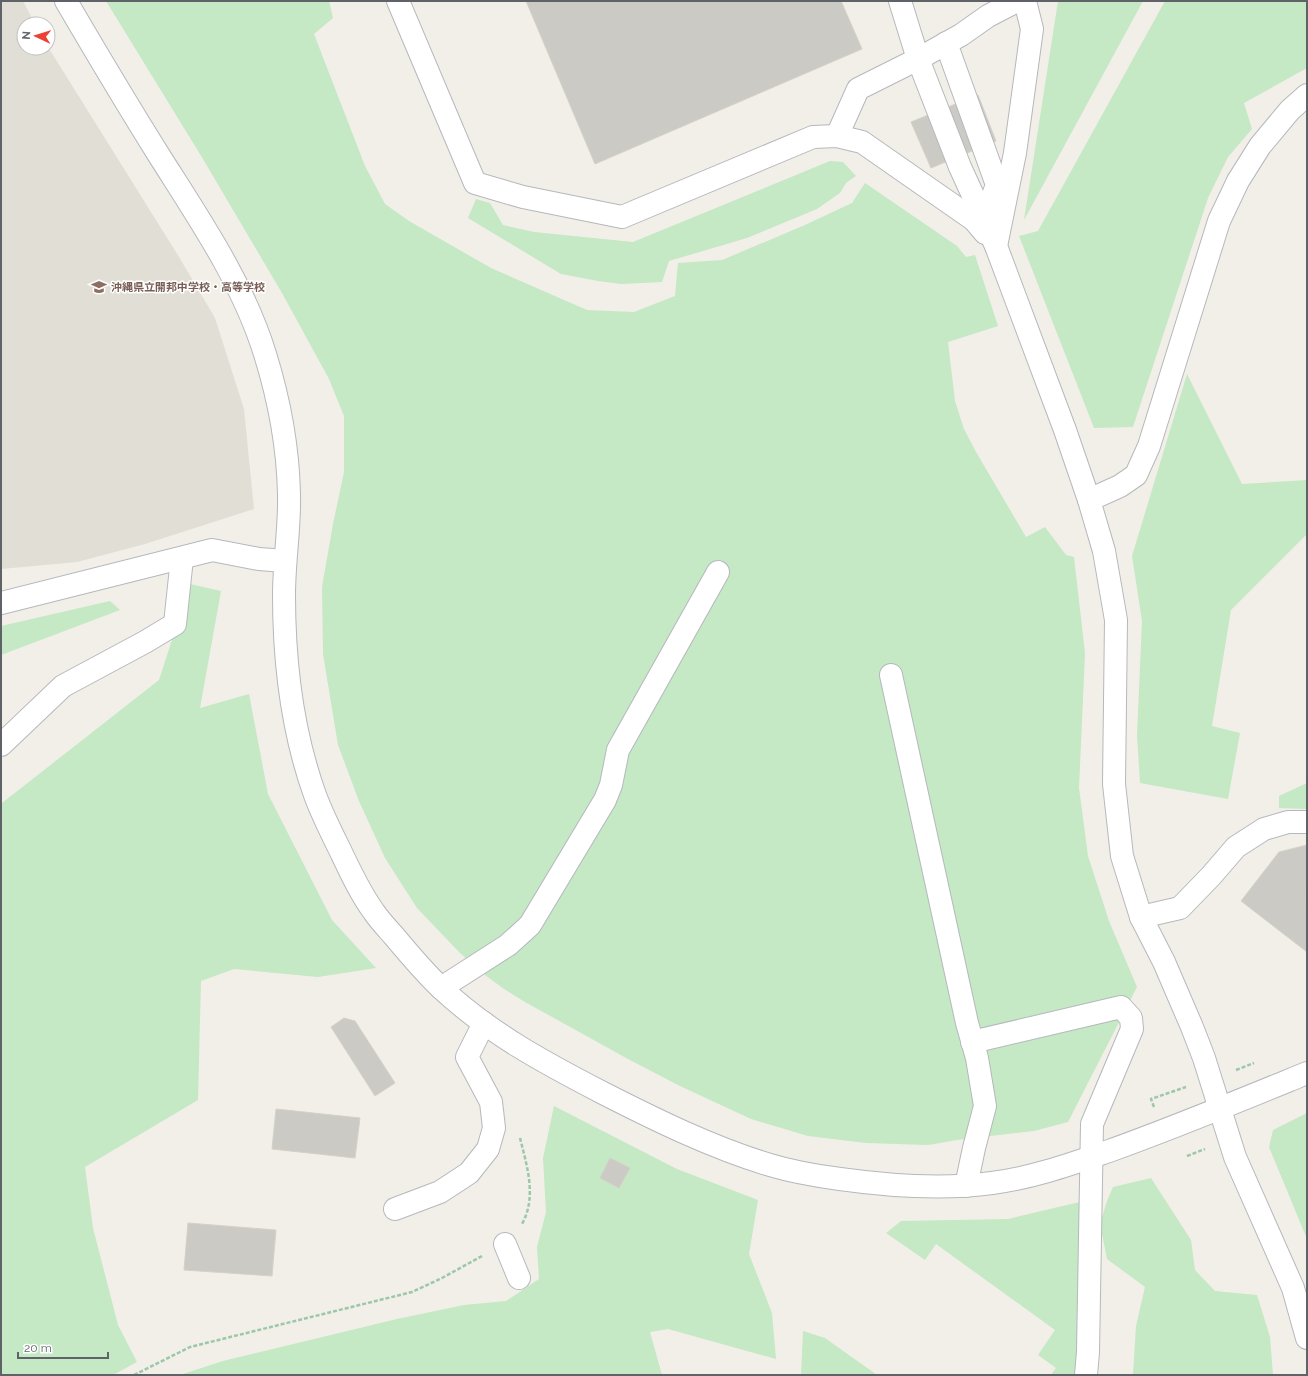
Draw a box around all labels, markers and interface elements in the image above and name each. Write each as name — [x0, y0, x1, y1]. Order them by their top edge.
north arrow — [16, 16, 56, 56]
text: N — [20, 31, 33, 40]
school or university icon: 沖縄県立開邦中学校・高等学校 — [90, 278, 108, 296]
place label: 沖縄県立開邦中学校・高等学校 — [111, 281, 265, 294]
scale bar — [18, 1334, 108, 1360]
text: 20 m — [24, 1341, 52, 1355]

